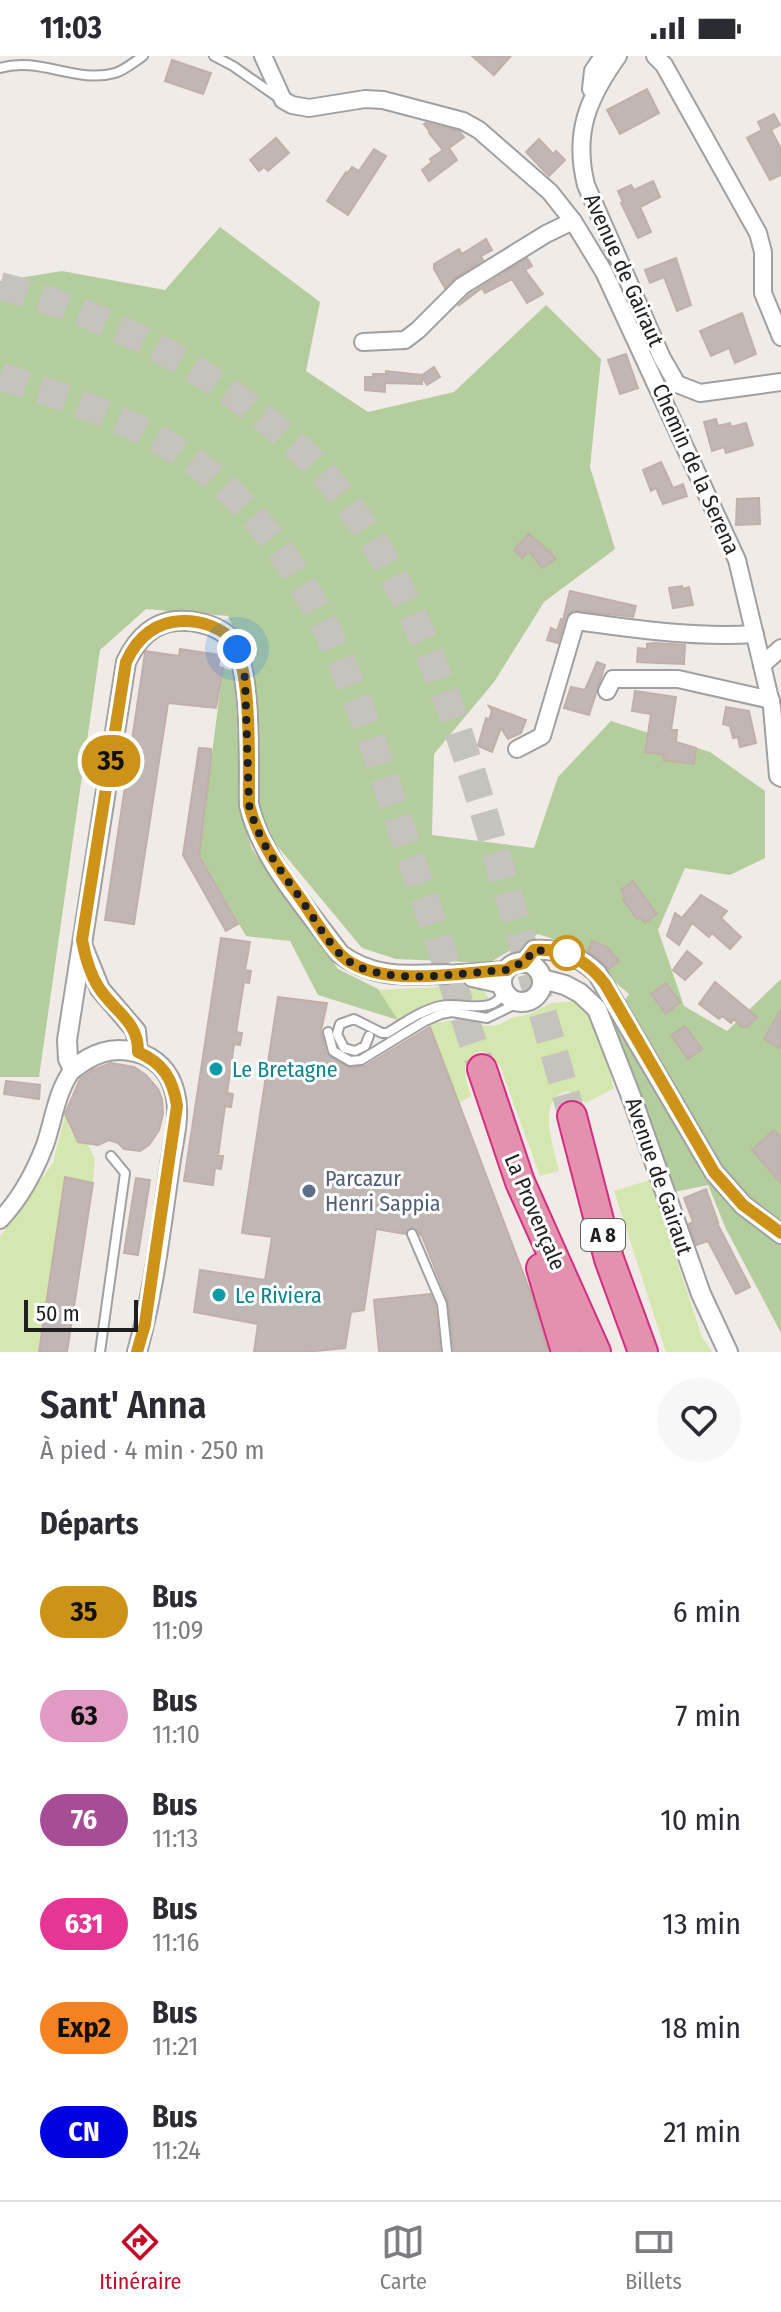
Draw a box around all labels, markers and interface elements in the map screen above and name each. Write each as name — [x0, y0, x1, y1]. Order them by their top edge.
text: 11:03 — [40, 10, 102, 46]
street label: Avenue de Gairaut — [578, 189, 670, 351]
street label: Chemin de la Serena — [646, 379, 746, 559]
your location — [217, 629, 257, 669]
line badge: 35 — [75, 735, 147, 787]
text: 35 — [98, 744, 125, 777]
unlabelled marker — [550, 936, 584, 970]
place label: Le Bretagne — [232, 1056, 338, 1083]
marker: Le Bretagne — [207, 1060, 225, 1078]
street label: Avenue de Gairaut — [619, 1094, 699, 1259]
street label: La Provençale — [498, 1150, 572, 1274]
place label: Parcazur Henri Sappia — [325, 1165, 441, 1217]
marker: Parcazur Henri Sappia — [300, 1182, 318, 1200]
road number: A 8 — [581, 1219, 625, 1251]
place label: Le Riviera — [235, 1282, 322, 1309]
marker: Le Riviera — [210, 1286, 228, 1304]
scale bar — [24, 1296, 138, 1332]
text: 50 m — [36, 1300, 80, 1327]
button: heart — [657, 1378, 741, 1462]
text: Sant' Anna — [40, 1382, 207, 1428]
text: À pied · 4 min · 250 m — [40, 1435, 264, 1466]
text: Départs — [40, 1506, 139, 1542]
text: Bus — [152, 1579, 197, 1615]
text: 6 min — [673, 1594, 741, 1630]
text: 35 — [71, 1595, 98, 1628]
text: 11:09 — [152, 1615, 203, 1646]
text: Bus — [152, 1683, 197, 1719]
text: 7 min — [675, 1698, 741, 1734]
text: 63 — [70, 1699, 98, 1732]
text: 11:10 — [152, 1719, 200, 1750]
text: Bus — [152, 1787, 197, 1823]
text: 10 min — [660, 1802, 741, 1838]
text: 76 — [71, 1803, 97, 1836]
text: 11:13 — [152, 1823, 198, 1854]
text: Bus — [152, 1891, 197, 1927]
text: 13 min — [662, 1906, 741, 1942]
text: 631 — [65, 1907, 103, 1940]
text: 11:16 — [152, 1927, 199, 1958]
text: Bus — [152, 1995, 197, 2031]
text: 18 min — [661, 2010, 741, 2046]
text: Exp2 — [57, 2011, 111, 2044]
text: 11:21 — [152, 2031, 198, 2062]
text: Bus — [152, 2099, 197, 2135]
text: 21 min — [663, 2114, 741, 2150]
text: CN — [68, 2115, 100, 2148]
text: 11:24 — [152, 2135, 201, 2166]
tab: Itinéraire — [99, 2220, 181, 2295]
tab: Carte — [380, 2220, 427, 2295]
tab: Billets — [625, 2220, 682, 2295]

